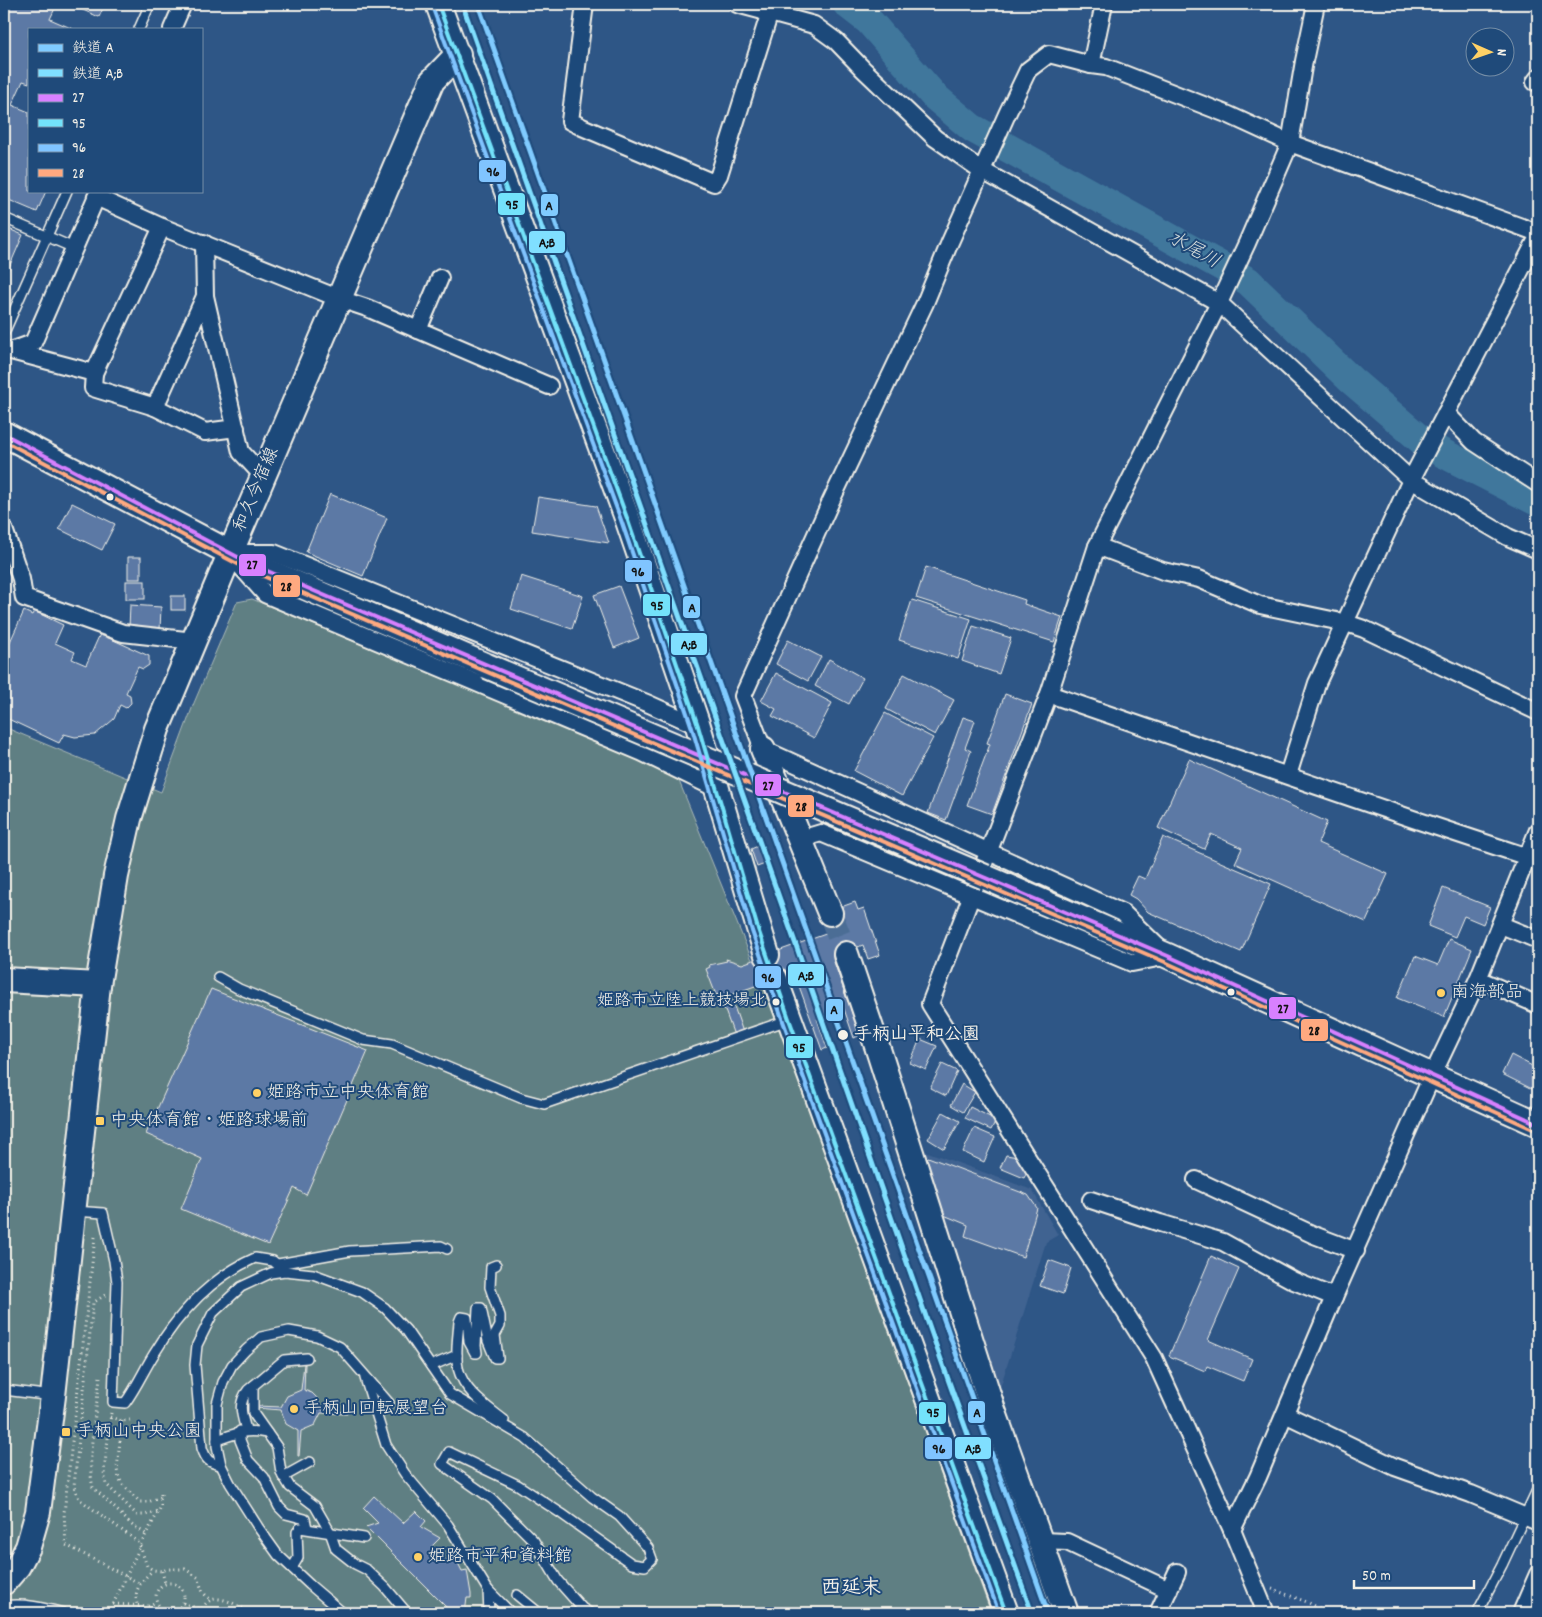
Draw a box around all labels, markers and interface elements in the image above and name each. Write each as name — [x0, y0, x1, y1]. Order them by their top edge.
legend — [28, 28, 202, 192]
north arrow — [1464, 28, 1514, 78]
text: 鉄道 A — [72, 38, 114, 60]
text: N — [1491, 49, 1511, 56]
text: 鉄道 A;B — [72, 64, 123, 86]
text: 27 — [72, 88, 85, 110]
text: 95 — [72, 114, 86, 136]
text: 96 — [72, 138, 86, 160]
line badge: 96 — [478, 159, 507, 183]
text: 96 — [486, 163, 500, 183]
text: 28 — [72, 164, 85, 186]
line badge: 95 — [497, 192, 526, 216]
line badge: A — [540, 193, 559, 217]
text: 95 — [506, 196, 519, 216]
text: A — [545, 197, 553, 217]
water label: 水尾川 — [1162, 225, 1224, 277]
line badge: A;B — [528, 230, 566, 254]
text: A;B — [539, 234, 556, 254]
street label: 和久今宿線 — [228, 444, 286, 536]
unlabelled marker — [105, 492, 115, 502]
line badge: 27 — [238, 553, 267, 577]
text: 27 — [246, 556, 258, 576]
line badge: 96 — [624, 559, 653, 583]
text: 96 — [631, 563, 645, 583]
line badge: 28 — [272, 574, 301, 598]
text: 28 — [280, 578, 292, 598]
line badge: 95 — [642, 593, 671, 617]
line badge: A — [682, 595, 701, 619]
text: 95 — [651, 597, 664, 617]
text: A — [688, 599, 696, 619]
line badge: A;B — [670, 632, 708, 656]
text: A;B — [681, 636, 698, 656]
line badge: 27 — [754, 773, 782, 797]
text: 27 — [762, 777, 774, 797]
line badge: 28 — [787, 794, 815, 818]
text: 28 — [795, 798, 807, 818]
line badge: A;B — [787, 963, 825, 987]
line badge: 96 — [754, 965, 782, 989]
text: A;B — [798, 967, 815, 987]
text: 96 — [761, 969, 775, 989]
place label: 南海部品 — [1451, 981, 1523, 1006]
unlabelled marker — [1226, 987, 1236, 997]
marker: 南海部品 — [1435, 987, 1447, 999]
place label: 姫路市立陸上競技場北 — [597, 990, 767, 1014]
line badge: 27 — [1268, 996, 1297, 1020]
marker: 姫路市立陸上競技場北 — [771, 997, 781, 1007]
line badge: A — [825, 998, 844, 1022]
text: 27 — [1277, 1000, 1289, 1020]
text: A — [830, 1001, 838, 1021]
line badge: 28 — [1300, 1018, 1329, 1042]
text: 28 — [1308, 1022, 1320, 1042]
place label: 手柄山平和公園 — [854, 1023, 980, 1048]
marker: 手柄山平和公園 — [836, 1028, 850, 1042]
line badge: 95 — [785, 1035, 814, 1059]
text: 95 — [793, 1039, 806, 1059]
place label: 姫路市立中央体育館 — [267, 1081, 429, 1106]
marker: 姫路市立中央体育館 — [251, 1087, 263, 1099]
place label: 中央体育館・姫路球場前 — [110, 1109, 308, 1134]
marker: 中央体育館・姫路球場前 — [94, 1115, 106, 1127]
place label: 手柄山回転展望台 — [304, 1397, 448, 1422]
line badge: A — [967, 1400, 986, 1424]
line badge: 95 — [918, 1401, 947, 1425]
marker: 手柄山回転展望台 — [288, 1403, 300, 1415]
text: 95 — [927, 1404, 940, 1424]
text: A — [973, 1404, 981, 1424]
place label: 手柄山中央公園 — [76, 1420, 202, 1445]
marker: 手柄山中央公園 — [60, 1426, 72, 1438]
line badge: 96 — [924, 1436, 953, 1460]
line badge: A;B — [954, 1436, 992, 1460]
text: 96 — [932, 1440, 946, 1460]
text: A;B — [965, 1440, 982, 1460]
place label: 姫路市平和資料館 — [428, 1545, 572, 1570]
marker: 姫路市平和資料館 — [412, 1551, 424, 1563]
scale bar — [1354, 1557, 1474, 1589]
text: 50 m — [1362, 1566, 1391, 1588]
district label: 西延末 — [821, 1575, 881, 1603]

